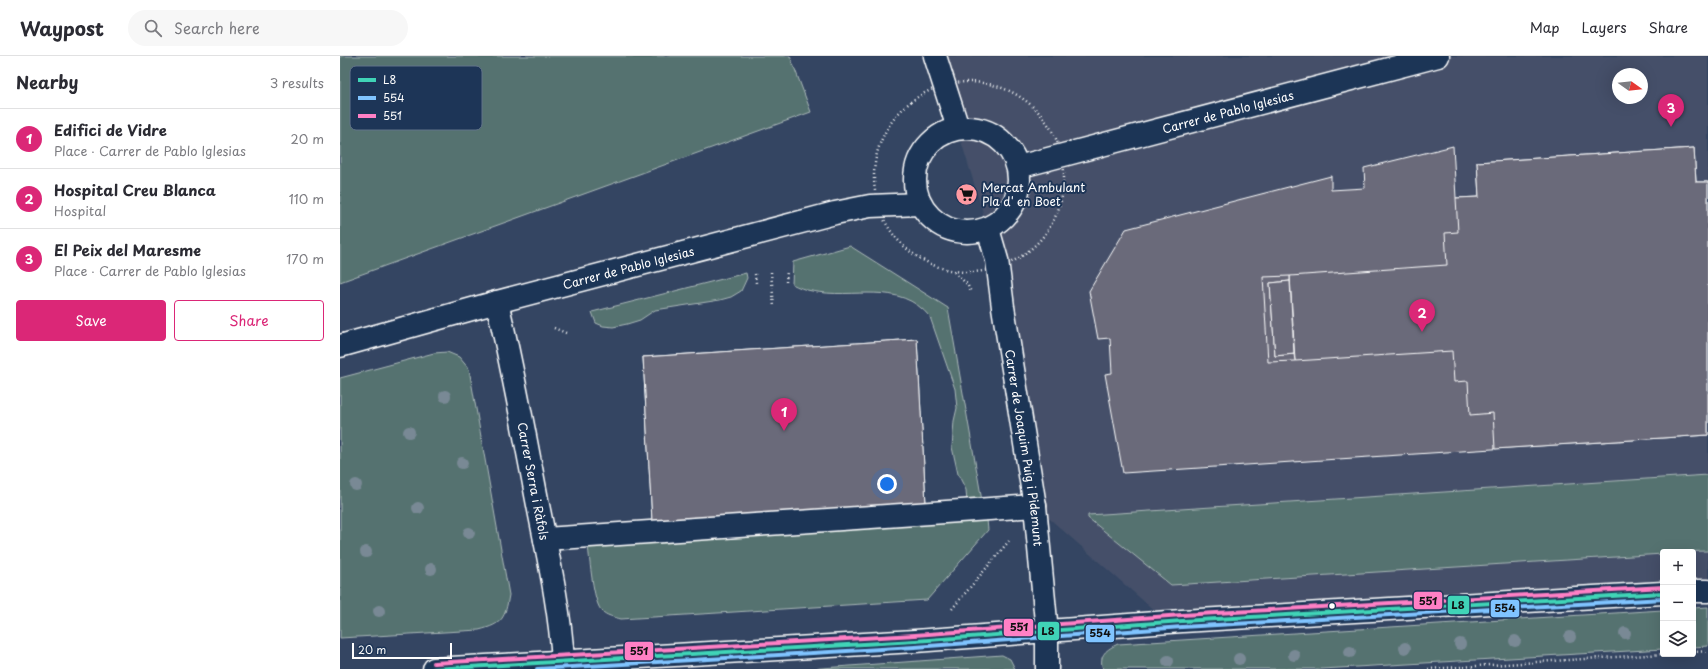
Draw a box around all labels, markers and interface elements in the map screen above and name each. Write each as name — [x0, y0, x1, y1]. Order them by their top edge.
search box — [128, 10, 408, 46]
text: Waypost — [20, 14, 104, 42]
text: Search here — [174, 16, 260, 39]
icon: search — [142, 17, 164, 39]
text: Map — [1530, 17, 1560, 38]
text: Layers — [1582, 17, 1627, 38]
text: Share — [1649, 17, 1688, 38]
legend — [350, 66, 482, 130]
north arrow — [1612, 68, 1648, 104]
text: Nearby — [16, 69, 78, 95]
text: L8 — [383, 71, 396, 88]
text: 3 results — [270, 73, 324, 92]
street label: Carrer de Pablo Iglesias — [1160, 85, 1296, 138]
text: 554 — [383, 89, 404, 106]
pin: 3 — [1658, 94, 1684, 127]
text: 551 — [383, 107, 402, 124]
text: Edifici de Vidre — [54, 118, 167, 141]
text: 1 — [26, 129, 32, 148]
text: 20 m — [290, 129, 324, 148]
text: Place · Carrer de Pablo Iglesias — [54, 141, 246, 160]
text: Hospital Creu Blanca — [54, 178, 216, 201]
place label: Mercat Ambulant Pla d' en Boet — [982, 178, 1085, 210]
supermarket icon: Mercat Ambulant Pla d' en Boet — [953, 181, 979, 207]
text: 2 — [24, 189, 34, 208]
text: 110 m — [289, 189, 324, 208]
text: Hospital — [54, 201, 106, 220]
text: El Peix del Maresme — [54, 238, 201, 261]
street label: Carrer de Pablo Iglesias — [561, 241, 697, 293]
text: 3 — [25, 249, 33, 268]
text: 170 m — [286, 249, 324, 268]
text: Place · Carrer de Pablo Iglesias — [54, 261, 246, 280]
pin: 2 — [1409, 299, 1435, 332]
button: Save — [16, 300, 166, 341]
button: Share — [174, 300, 324, 341]
street label: Carrer de Joaquim Puig i Pidemunt — [1001, 348, 1048, 547]
pin: 1 — [771, 398, 797, 431]
street label: Carrer Serra i Ràfols — [514, 421, 554, 542]
your location — [877, 474, 897, 494]
map controls — [1660, 549, 1696, 657]
button: + — [1660, 549, 1696, 585]
button: − — [1660, 585, 1696, 621]
line badge: 551 — [1413, 591, 1443, 610]
text: 551 — [1419, 592, 1437, 609]
line badge: L8 — [1447, 595, 1470, 615]
text: L8 — [1451, 596, 1465, 613]
line badge: 554 — [1490, 599, 1520, 618]
text: 554 — [1494, 599, 1516, 616]
unlabelled marker — [1327, 601, 1337, 611]
line badge: 551 — [1003, 618, 1034, 637]
text: 551 — [1010, 618, 1028, 635]
line badge: L8 — [1037, 621, 1060, 641]
button: layers — [1660, 621, 1696, 657]
text: L8 — [1041, 622, 1055, 639]
line badge: 554 — [1085, 624, 1115, 643]
text: 554 — [1089, 624, 1111, 641]
scale bar — [352, 641, 452, 660]
text: 20 m — [358, 641, 386, 658]
line badge: 551 — [624, 641, 654, 661]
text: 551 — [630, 642, 648, 659]

